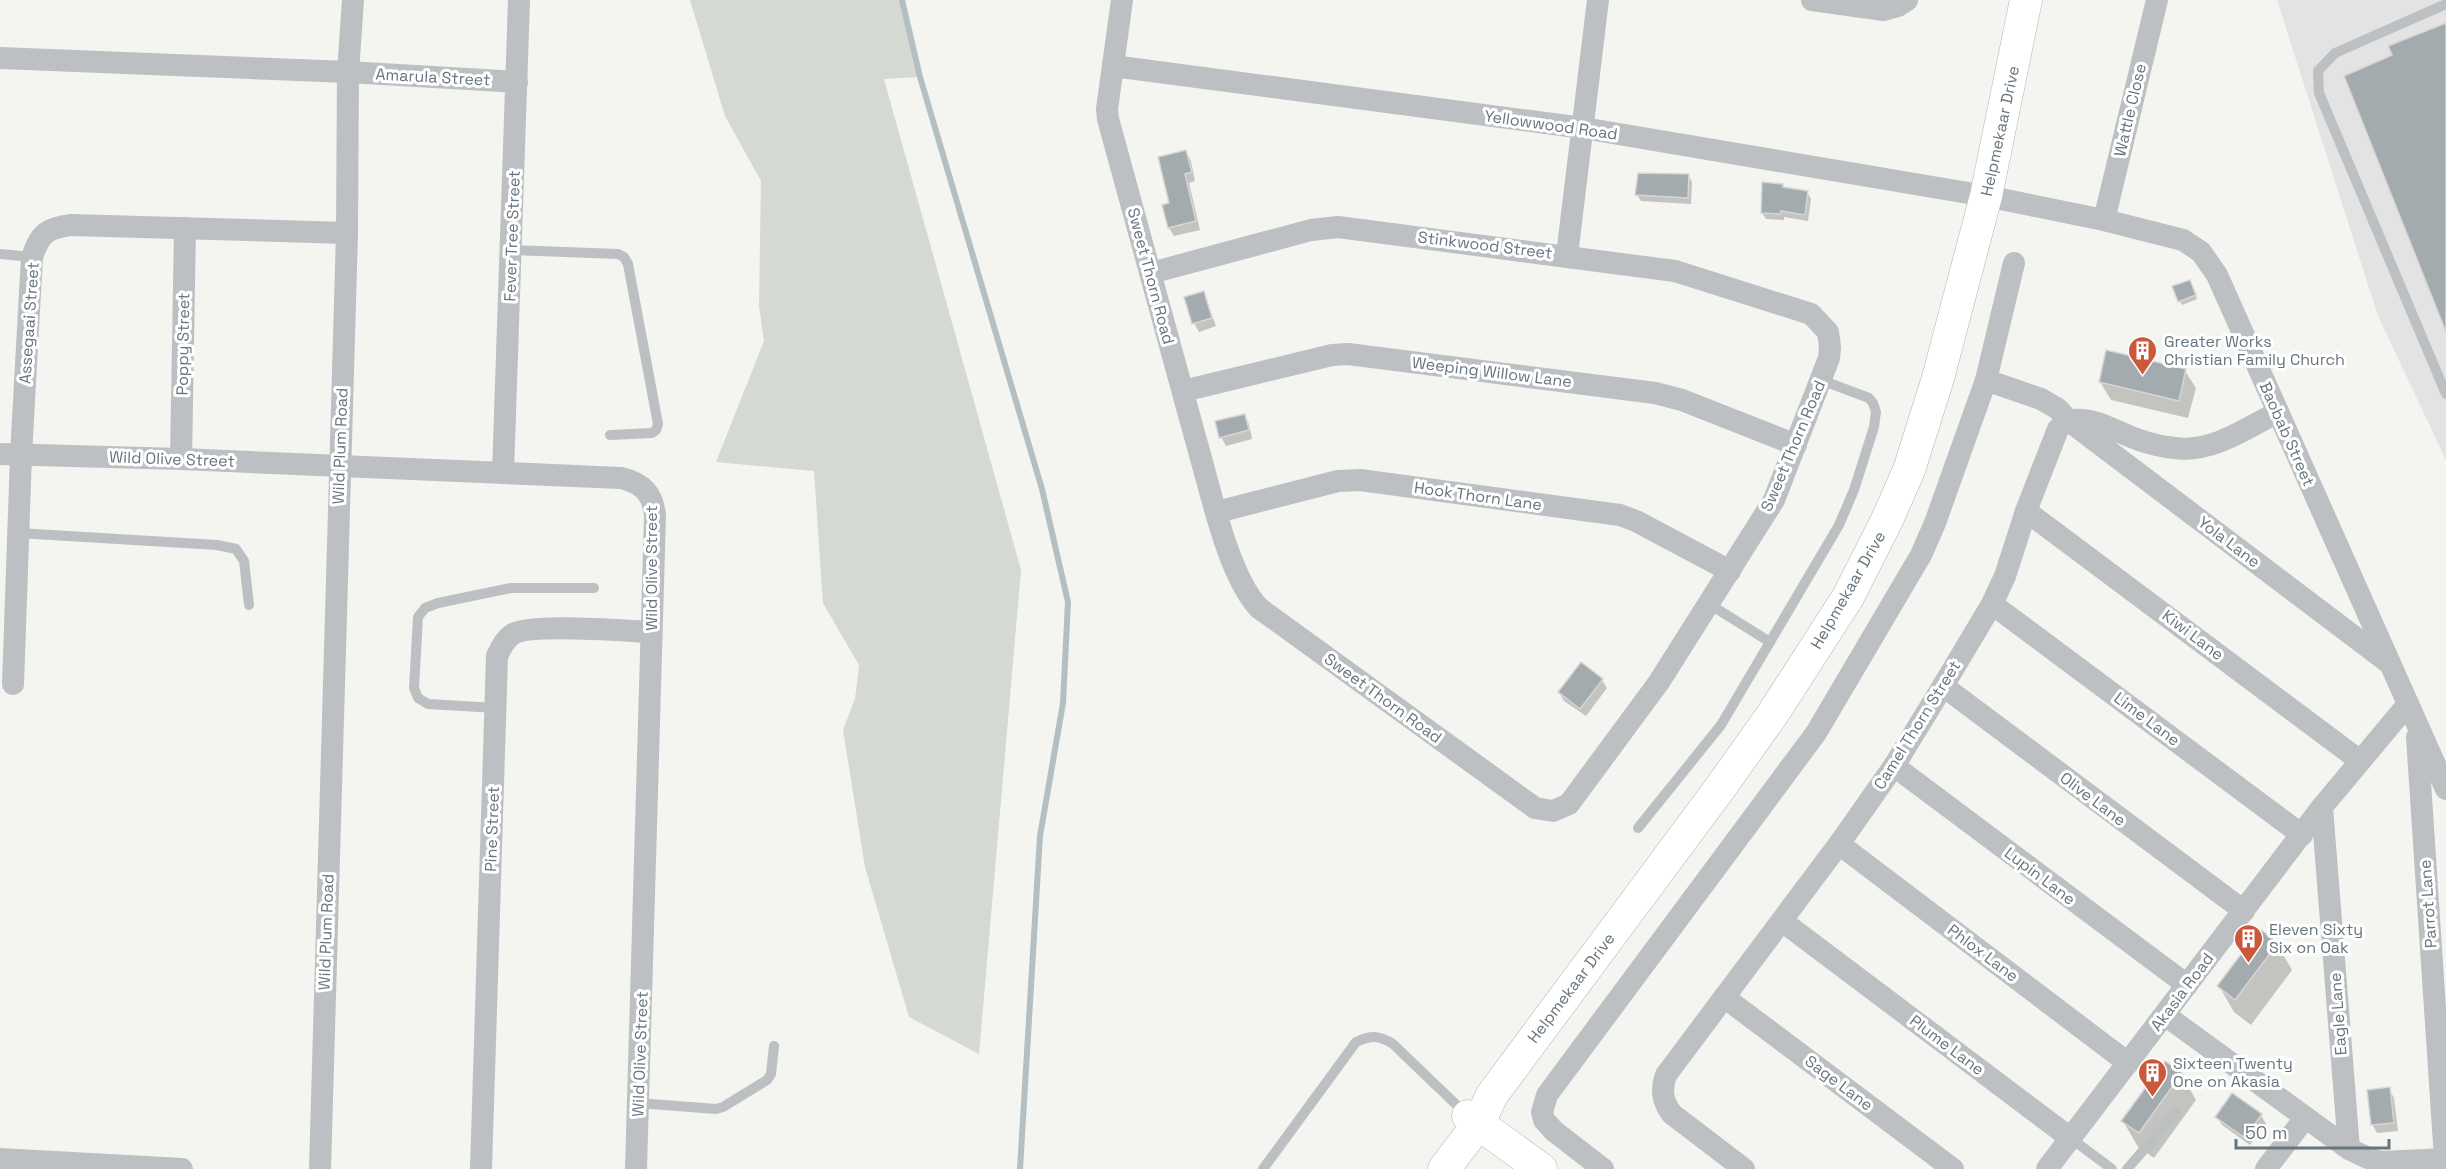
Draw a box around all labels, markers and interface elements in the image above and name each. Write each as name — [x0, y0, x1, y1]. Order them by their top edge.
street label: Wattle Close — [2109, 61, 2151, 159]
street label: Amarula Street — [375, 64, 491, 90]
street label: Helpmekaar Drive — [1976, 64, 2024, 198]
street label: Yellowwood Road — [1483, 105, 1619, 145]
street label: Fever Tree Street — [499, 170, 525, 302]
street label: Sweet Thorn Road — [1123, 205, 1179, 347]
street label: Stinkwood Street — [1417, 226, 1553, 264]
street label: Assegaai Street — [14, 261, 44, 385]
street label: Poppy Street — [172, 292, 194, 396]
place label: Greater Works Christian Family Church — [2164, 331, 2345, 370]
building icon: Greater Works Christian Family Church — [2127, 334, 2159, 376]
street label: Weeping Willow Lane — [1411, 352, 1573, 392]
street label: Sweet Thorn Road — [1756, 377, 1830, 515]
street label: Baobab Street — [2255, 378, 2319, 490]
street label: Wild Plum Road — [327, 387, 353, 505]
street label: Wild Olive Street — [109, 446, 235, 472]
street label: Hook Thorn Lane — [1413, 477, 1543, 515]
street label: Wild Olive Street — [641, 505, 662, 631]
street label: Yola Lane — [2194, 512, 2264, 572]
street label: Helpmekaar Drive — [1806, 527, 1890, 653]
street label: Kiwi Lane — [2158, 605, 2228, 665]
street label: Sweet Thorn Road — [1320, 648, 1446, 748]
street label: Camel Thorn Street — [1869, 657, 1965, 793]
street label: Lime Lane — [2110, 687, 2184, 751]
street label: Olive Lane — [2056, 767, 2130, 831]
street label: Pine Street — [480, 786, 504, 872]
street label: Lupin Lane — [2000, 842, 2080, 910]
street label: Parrot Lane — [2414, 859, 2442, 949]
street label: Wild Plum Road — [313, 873, 339, 991]
street label: Phlox Lane — [1943, 919, 2023, 987]
place label: Eleven Sixty Six on Oak — [2269, 919, 2363, 958]
building icon: Eleven Sixty Six on Oak — [2232, 922, 2264, 964]
street label: Helpmekaar Drive — [1523, 929, 1619, 1047]
street label: Akasia Road — [2146, 949, 2218, 1035]
street label: Eagle Lane — [2325, 972, 2351, 1056]
street label: Wild Olive Street — [627, 991, 653, 1117]
street label: Plume Lane — [1906, 1010, 1988, 1080]
street label: Sage Lane — [1801, 1051, 1877, 1115]
place label: Sixteen Twenty One on Akasia — [2173, 1053, 2293, 1092]
building icon: Sixteen Twenty One on Akasia — [2136, 1056, 2168, 1098]
scale bar — [2236, 1112, 2389, 1150]
text: 50 m — [2245, 1121, 2287, 1144]

